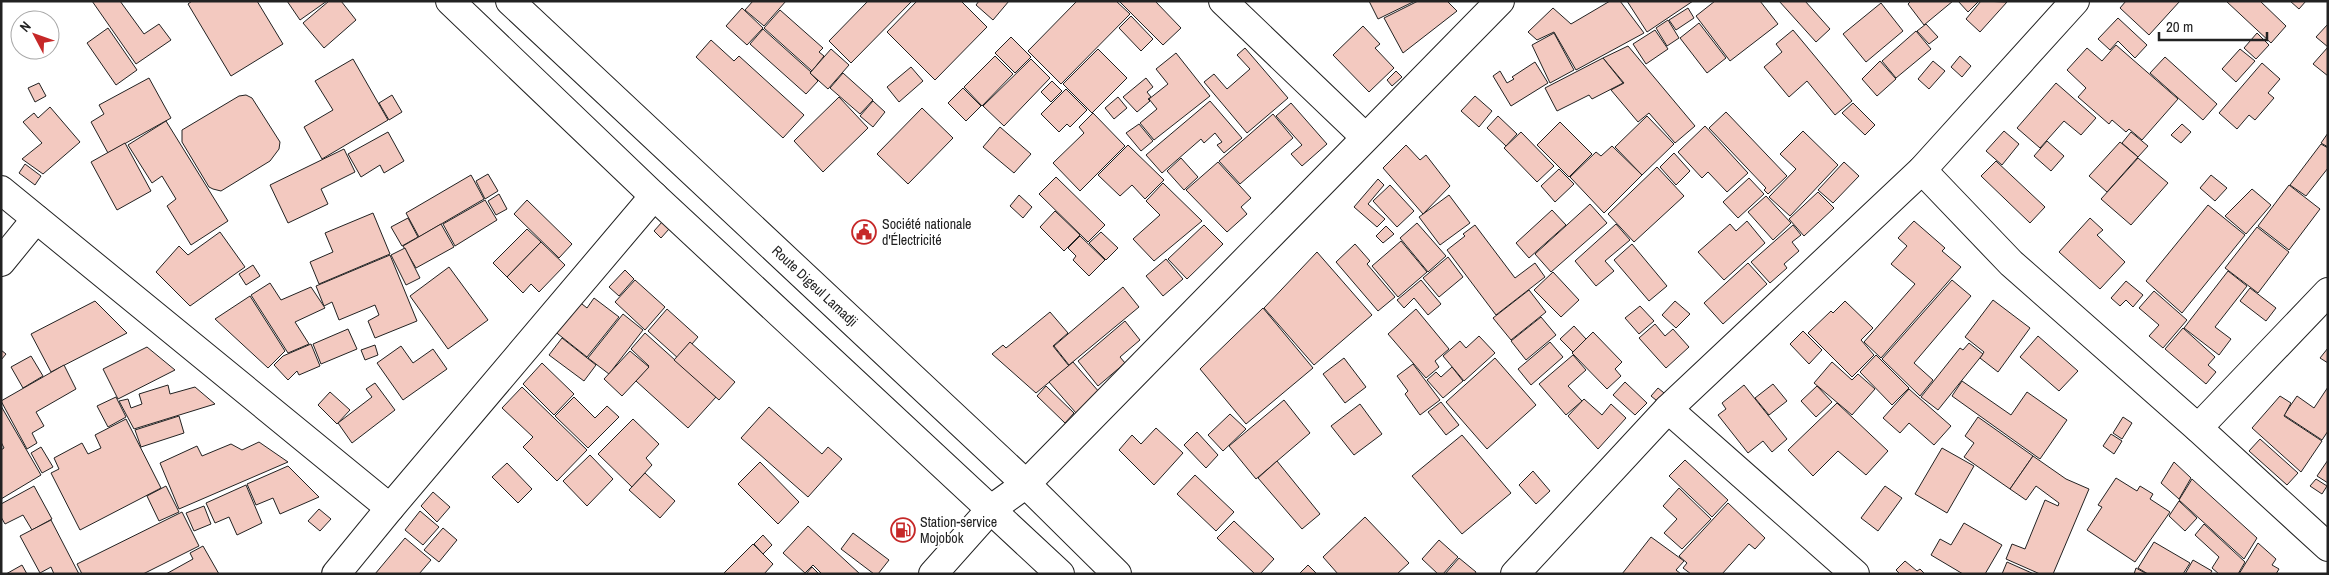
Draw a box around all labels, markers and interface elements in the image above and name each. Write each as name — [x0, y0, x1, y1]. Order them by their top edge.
north arrow — [10, 10, 60, 60]
scale bar — [2159, 10, 2266, 42]
text: 20 m — [2166, 16, 2193, 37]
text: N — [16, 17, 35, 36]
place label: Société nationale d'Électricité — [882, 215, 971, 249]
public building icon: Société nationale d'Électricité — [851, 219, 877, 245]
street label: Route Digeul Lamadji — [768, 242, 862, 330]
place label: Station-service Mojobok — [920, 513, 997, 547]
fuel station icon: Station-service Mojobok — [890, 517, 916, 543]

